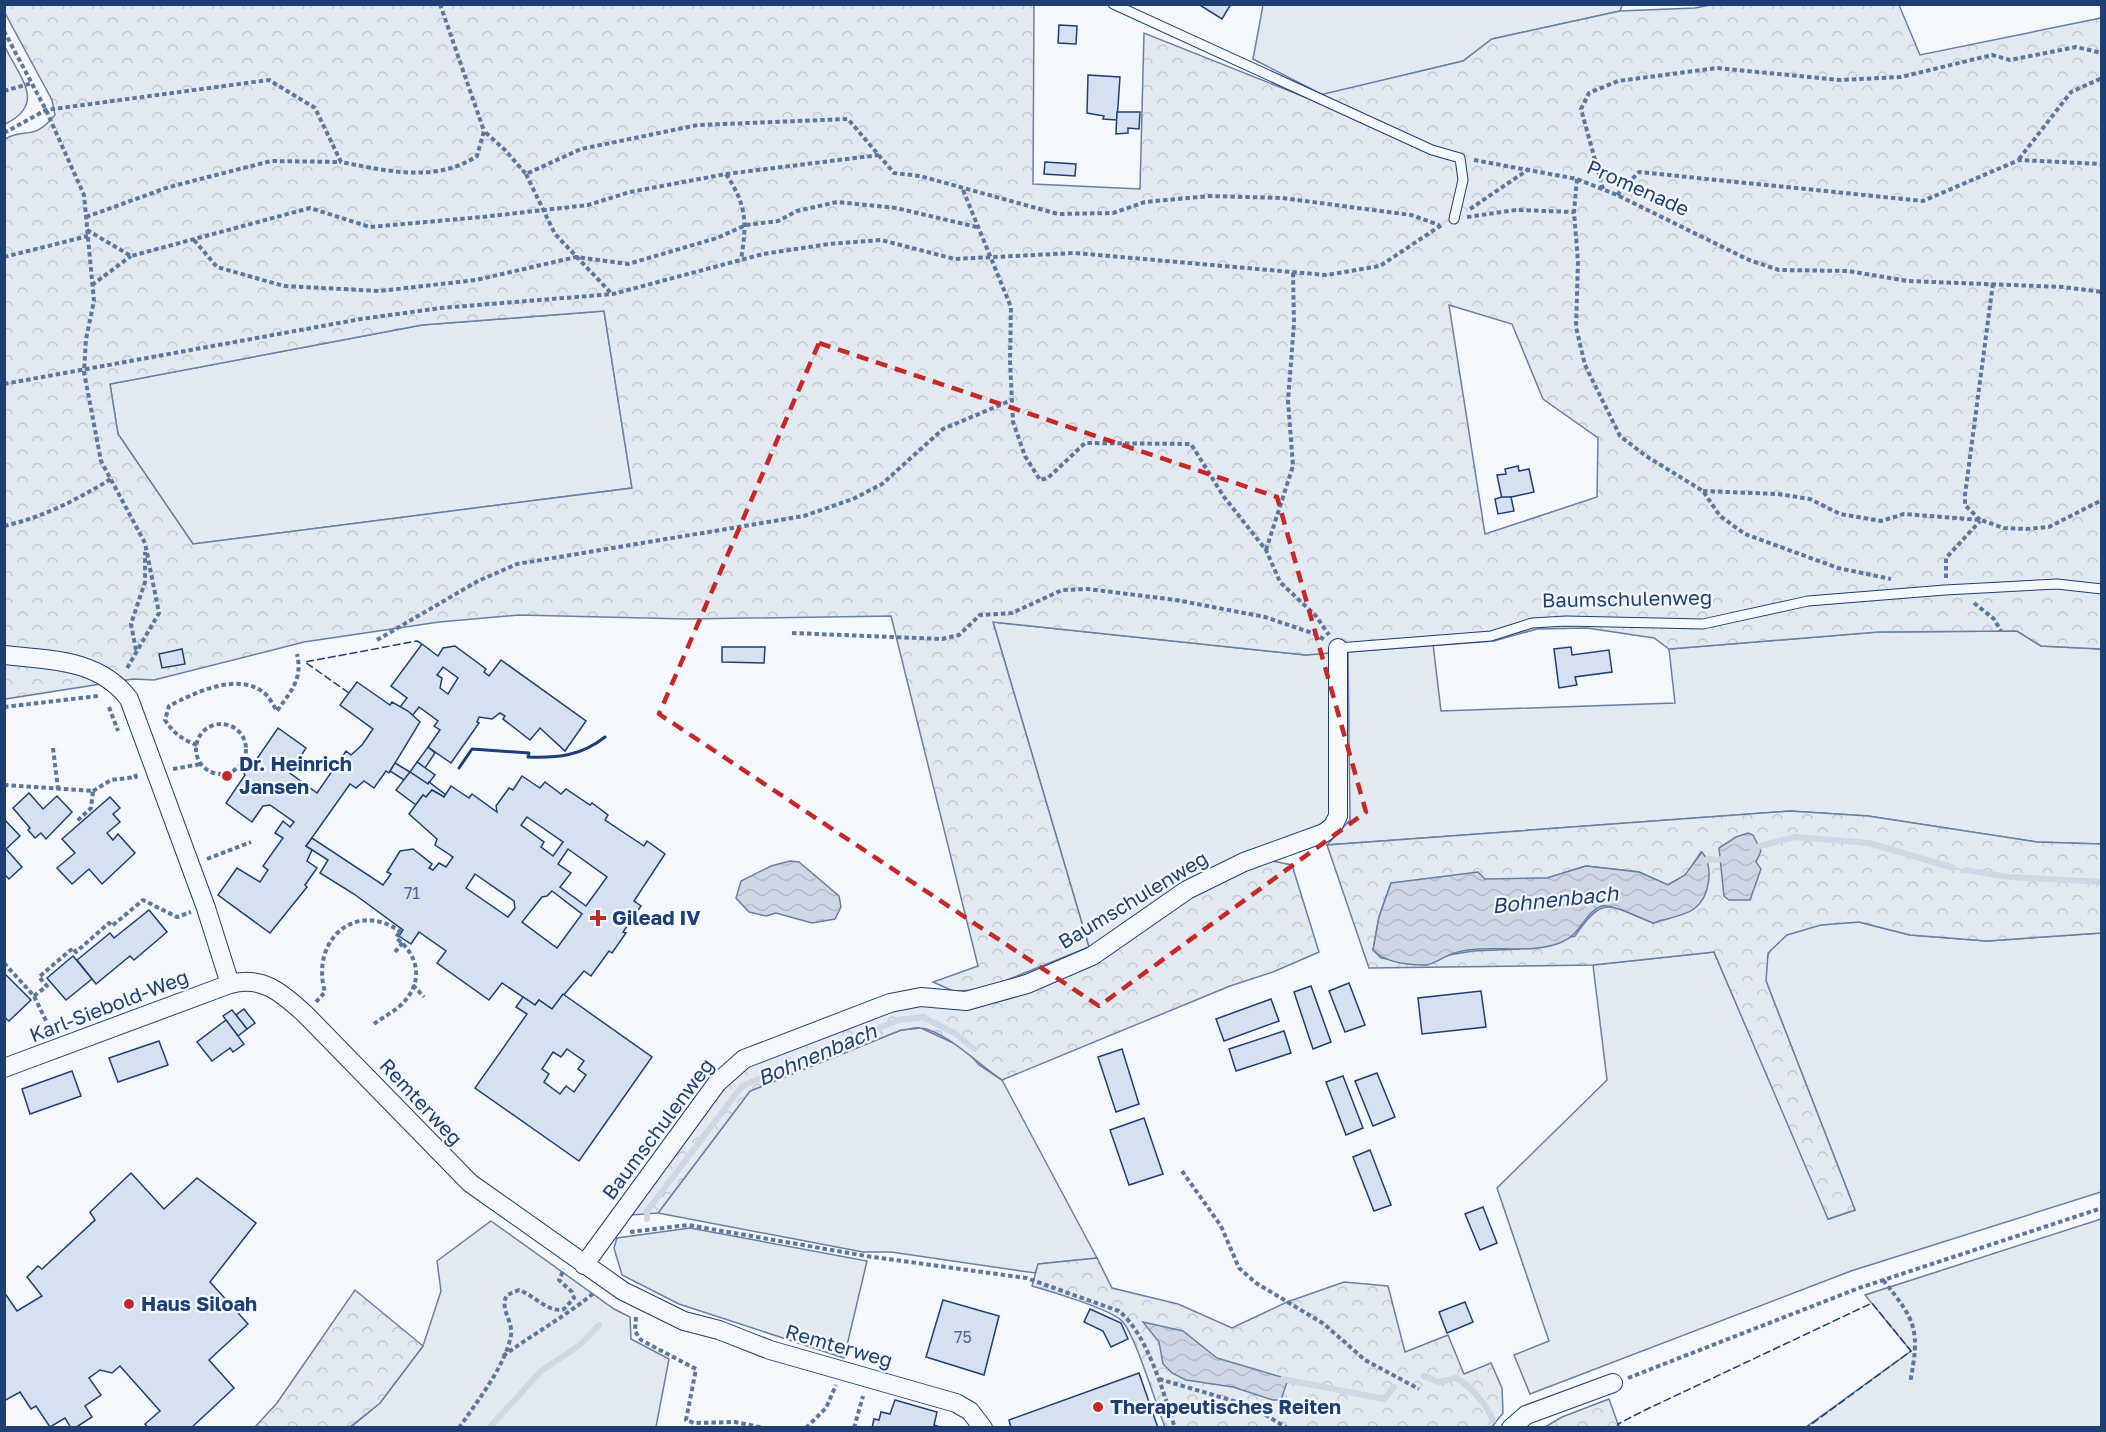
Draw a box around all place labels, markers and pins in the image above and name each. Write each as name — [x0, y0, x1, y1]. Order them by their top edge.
place label: Dr. Heinrich Jansen — [239, 751, 352, 798]
marker: Dr. Heinrich Jansen — [220, 769, 234, 783]
place label: Gilead IV — [612, 905, 700, 929]
marker: Gilead IV — [589, 909, 607, 927]
place label: Haus Siloah — [141, 1291, 257, 1315]
marker: Haus Siloah — [122, 1297, 136, 1311]
place label: Therapeutisches Reiten — [1110, 1394, 1341, 1418]
marker: Therapeutisches Reiten — [1091, 1400, 1105, 1414]

